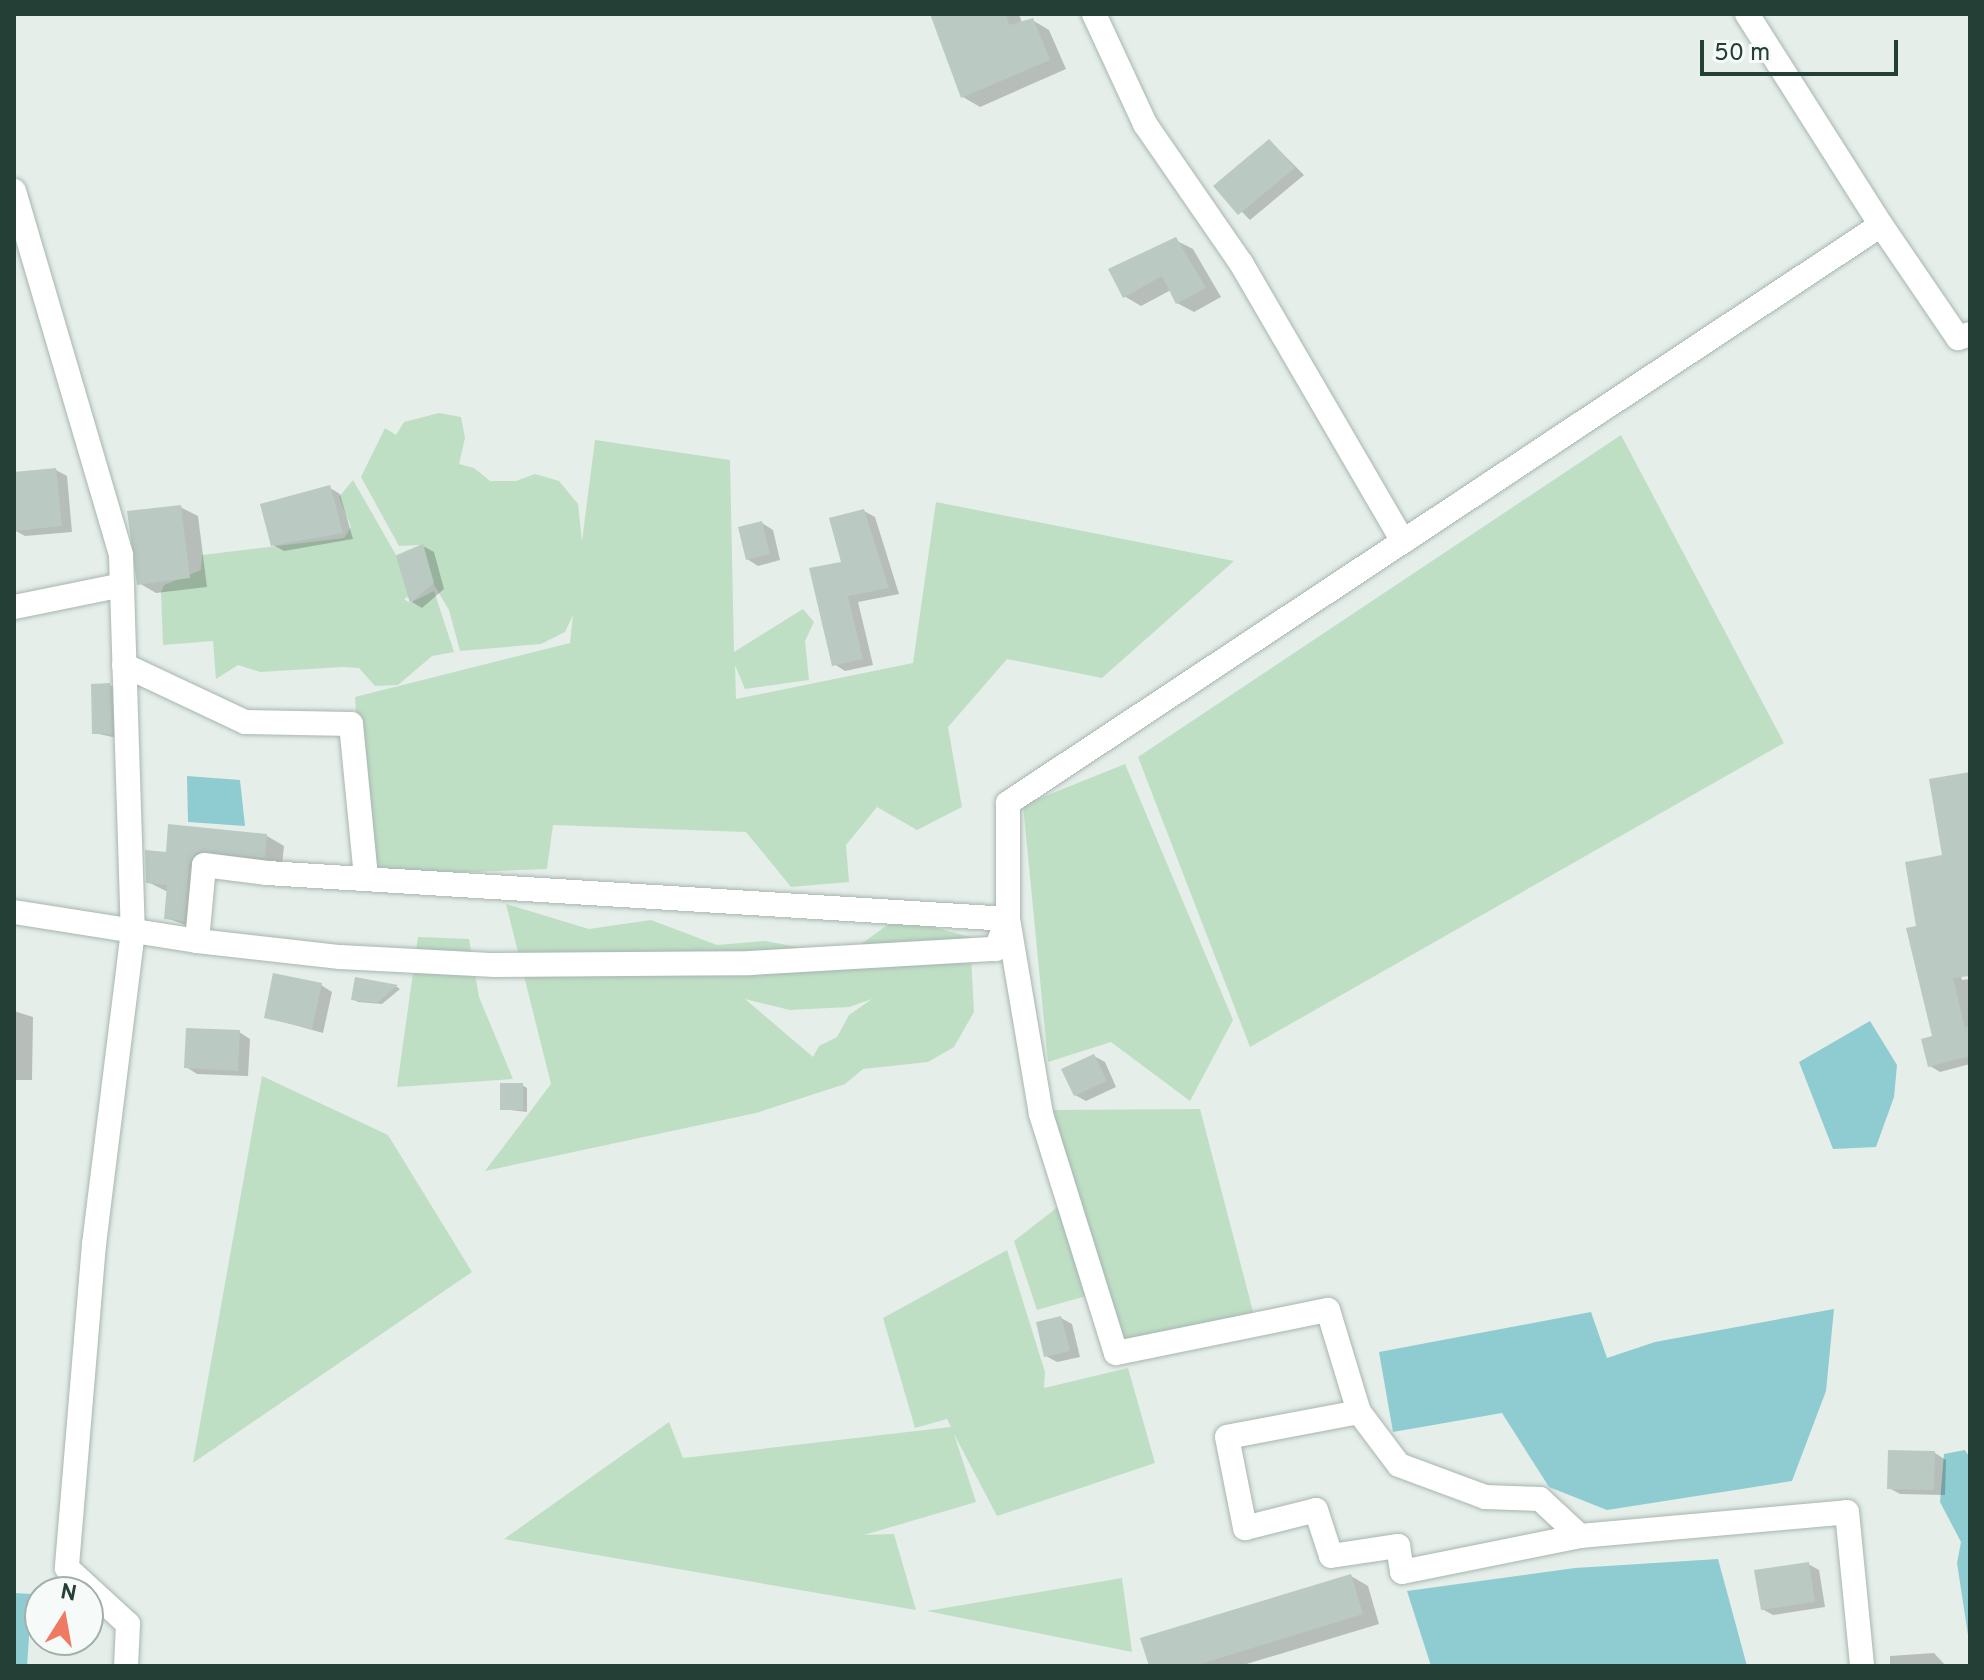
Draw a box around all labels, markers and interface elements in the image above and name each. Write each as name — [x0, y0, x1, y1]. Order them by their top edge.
scale bar — [1704, 24, 1902, 74]
text: 50 m — [1714, 39, 1770, 69]
north arrow — [24, 1576, 104, 1656]
text: N — [58, 1579, 79, 1609]

